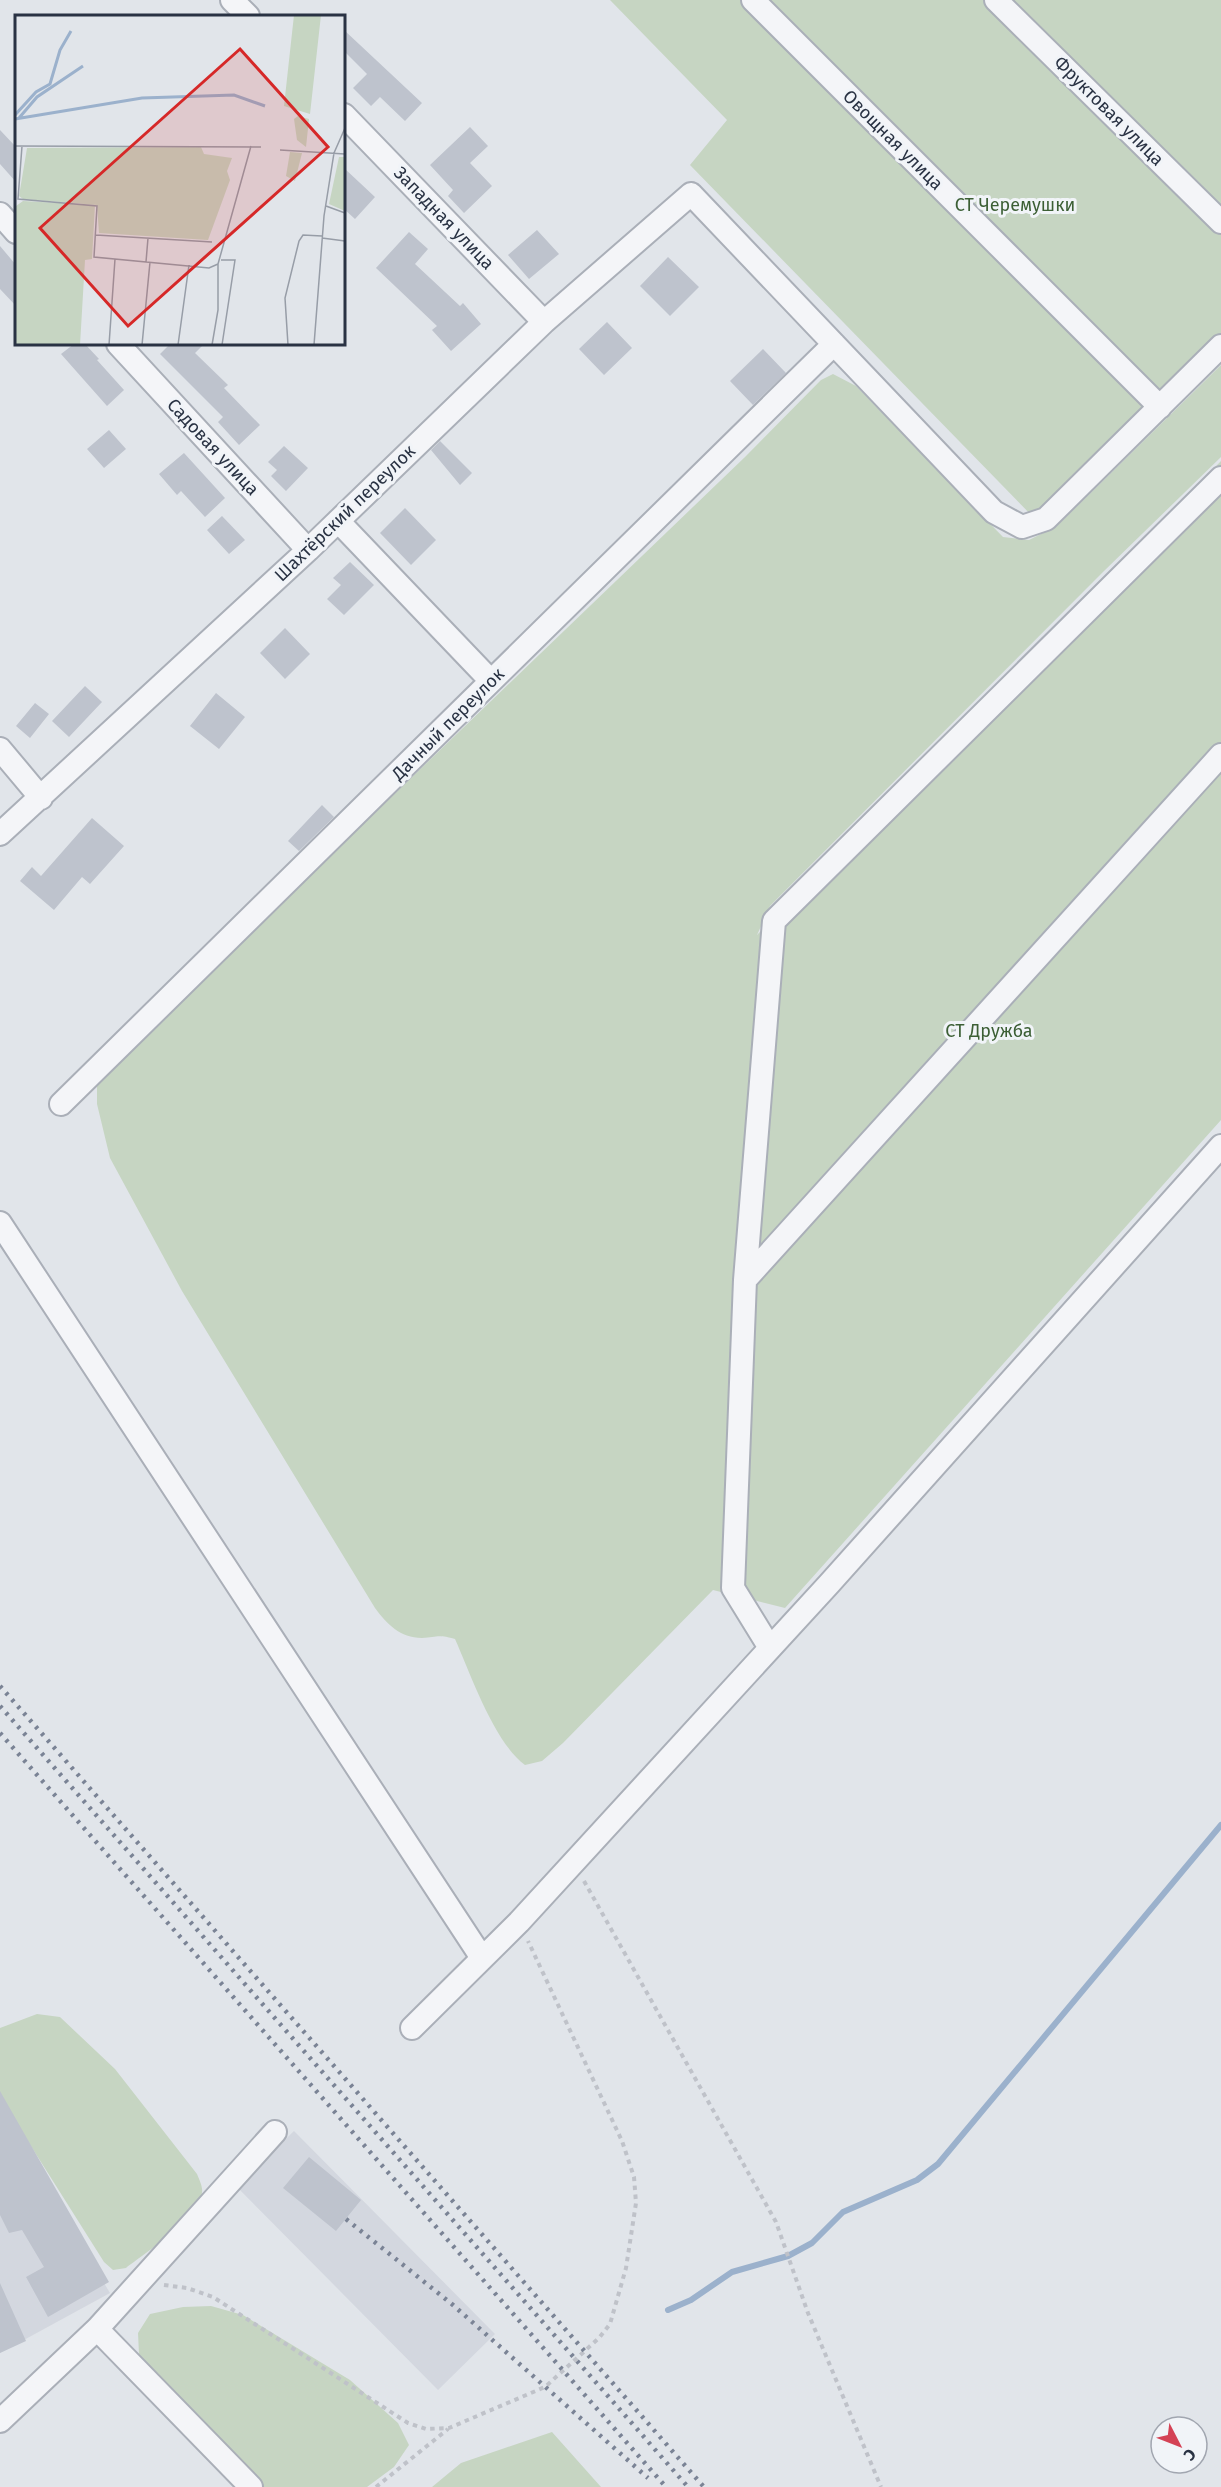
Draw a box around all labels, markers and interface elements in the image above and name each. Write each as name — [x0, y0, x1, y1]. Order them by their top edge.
inset map — [15, 15, 345, 345]
street label: Фруктовая улица — [1049, 51, 1169, 171]
street label: Овощная улица — [838, 85, 948, 195]
street label: Западная улица — [389, 162, 499, 274]
park label: СТ Черемушки — [955, 194, 1075, 216]
street label: Садовая улица — [162, 394, 264, 500]
street label: Шахтёрский переулок — [270, 440, 421, 586]
street label: Дачный переулок — [387, 663, 509, 785]
park label: СТ Дружба — [945, 1020, 1033, 1042]
north arrow — [1149, 2415, 1209, 2475]
text: С — [1179, 2445, 1200, 2465]

